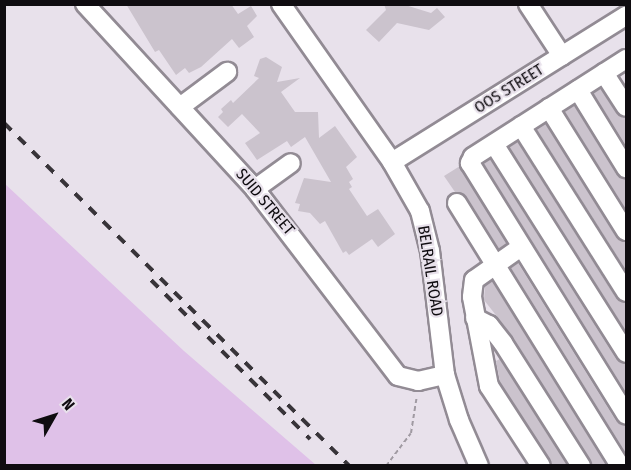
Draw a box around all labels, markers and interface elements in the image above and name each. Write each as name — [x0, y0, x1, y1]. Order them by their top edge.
street label: OOS STREET — [471, 60, 547, 118]
street label: SUID STREET — [232, 165, 298, 239]
street label: BELRAIL ROAD — [413, 224, 447, 318]
north arrow — [24, 386, 84, 446]
text: N — [58, 395, 79, 414]

